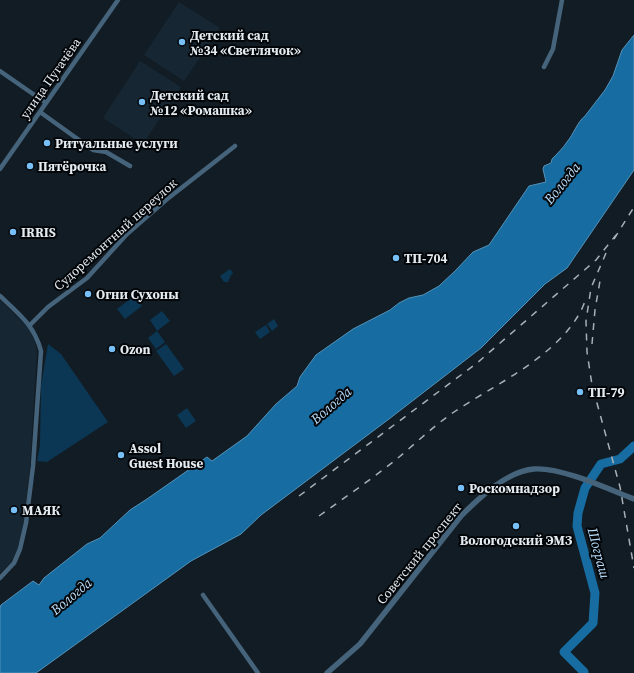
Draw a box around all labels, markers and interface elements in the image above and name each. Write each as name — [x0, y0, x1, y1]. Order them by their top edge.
place label: Детский сад №34 «Светлячок» — [189, 27, 301, 59]
street label: улица Пугачёва — [16, 34, 85, 122]
marker: Детский сад №34 «Светлячок» — [177, 37, 187, 47]
place label: Детский сад №12 «Ромашка» — [149, 87, 252, 119]
marker: Детский сад №12 «Ромашка» — [137, 97, 147, 107]
place label: Ритуальные услуги — [55, 135, 178, 152]
marker: Ритуальные услуги — [42, 138, 52, 148]
water label: Вологда — [538, 157, 585, 209]
place label: Пятёрочка — [38, 158, 106, 175]
marker: Пятёрочка — [25, 161, 35, 171]
street label: Судоремонтный переулок — [50, 174, 181, 294]
place label: IRRIS — [21, 224, 56, 241]
marker: IRRIS — [8, 227, 18, 237]
place label: ТП-704 — [404, 250, 448, 267]
marker: ТП-704 — [391, 253, 401, 263]
place label: Огни Сухоны — [96, 286, 179, 303]
marker: Огни Сухоны — [83, 289, 93, 299]
place label: Ozon — [120, 341, 151, 358]
marker: Ozon — [107, 344, 117, 354]
water label: Вологда — [305, 381, 356, 429]
place label: ТП-79 — [588, 384, 625, 401]
marker: ТП-79 — [575, 387, 585, 397]
place label: Assol Guest House — [129, 440, 203, 472]
marker: Assol Guest House — [116, 450, 126, 460]
place label: Роскомнадзор — [469, 480, 560, 497]
marker: Роскомнадзор — [456, 483, 466, 493]
street label: Советский проспект — [373, 499, 466, 608]
place label: МАЯК — [22, 502, 61, 519]
marker: МАЯК — [9, 505, 19, 515]
marker: Вологодский ЭМЗ — [511, 521, 521, 531]
water label: Шограш — [582, 524, 616, 581]
place label: Вологодский ЭМЗ — [460, 532, 572, 549]
water label: Вологда — [45, 572, 97, 620]

